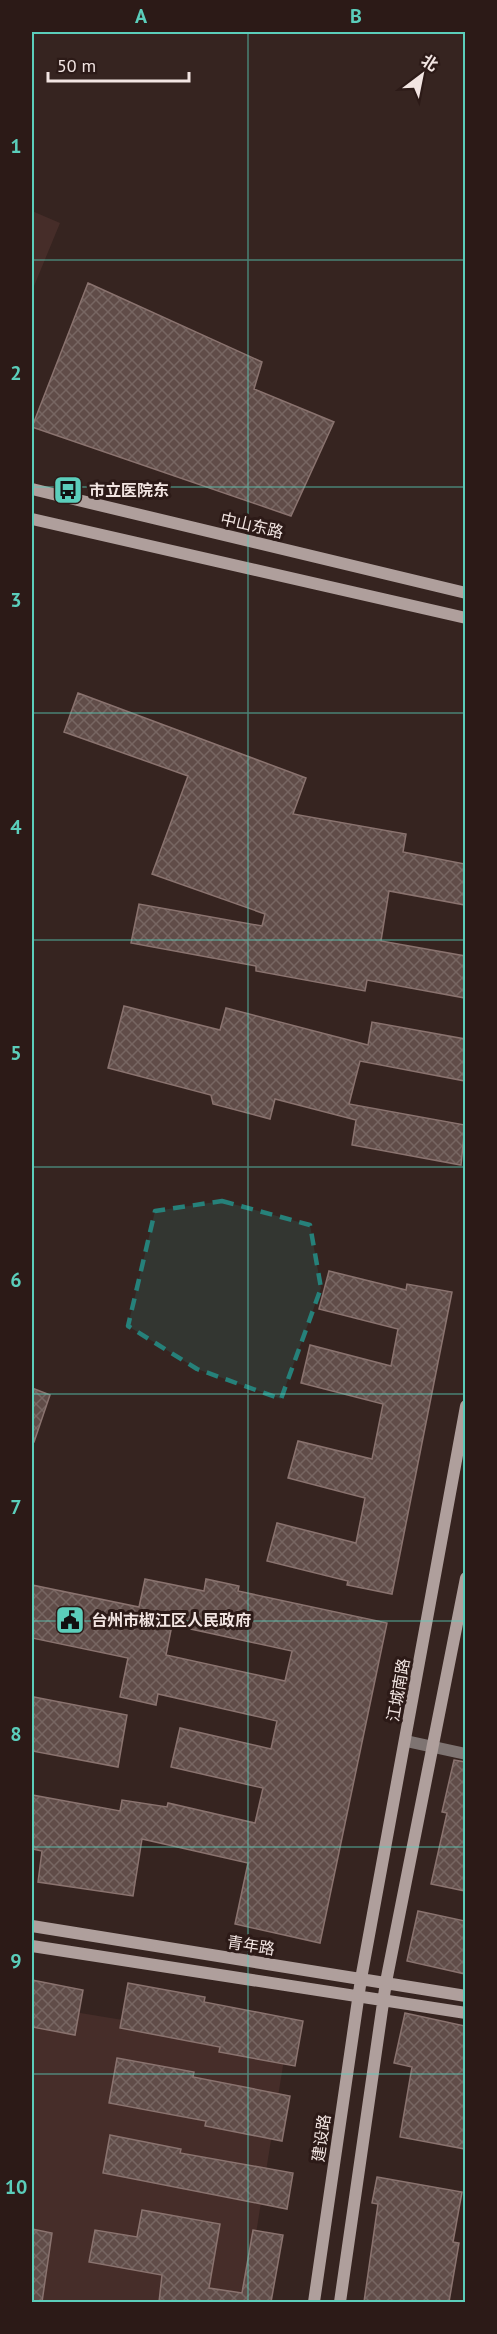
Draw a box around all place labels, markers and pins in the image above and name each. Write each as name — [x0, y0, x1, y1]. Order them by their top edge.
bus stop icon: 市立医院东 — [52, 474, 84, 506]
place label: 市立医院东 — [89, 480, 169, 500]
public building icon: 台州市椒江区人民政府 — [54, 1604, 86, 1636]
place label: 台州市椒江区人民政府 — [91, 1610, 251, 1630]

